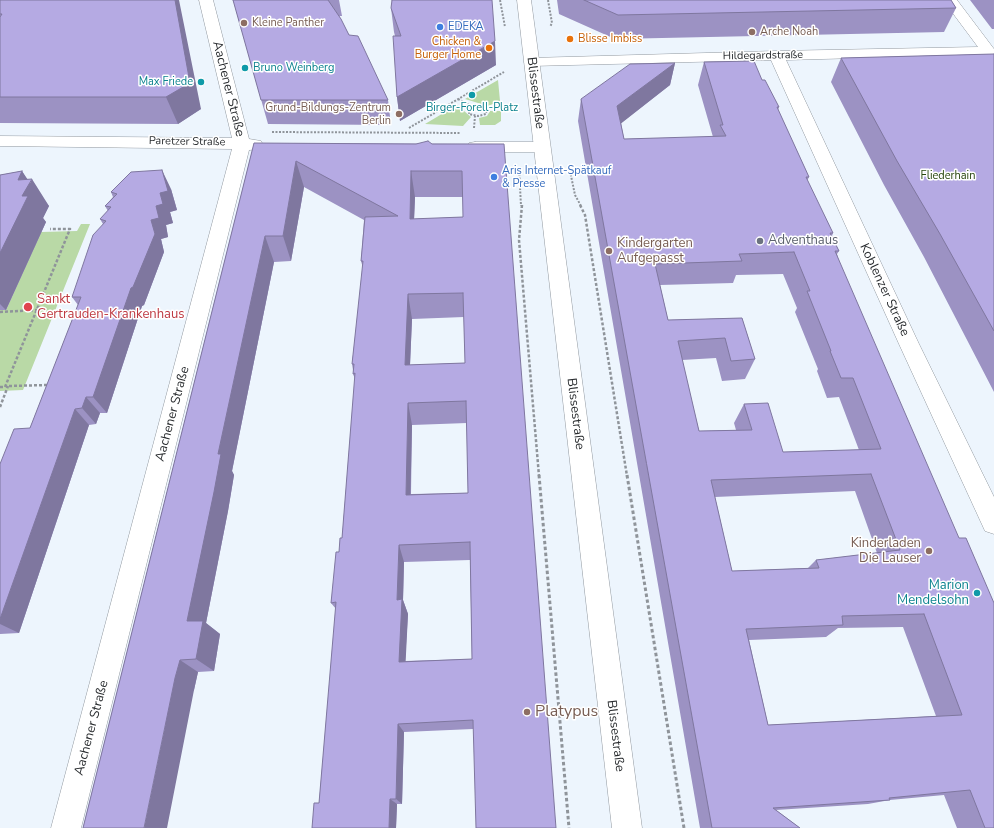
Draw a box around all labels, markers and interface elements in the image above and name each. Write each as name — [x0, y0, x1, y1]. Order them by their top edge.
place label: Kleine Panther — [252, 16, 324, 30]
marker: Kleine Panther — [239, 18, 249, 28]
place label: EDEKA — [448, 20, 484, 34]
marker: EDEKA — [435, 22, 445, 32]
place label: Arche Noah — [760, 25, 818, 39]
marker: Arche Noah — [747, 27, 757, 37]
place label: Blisse Imbiss — [578, 32, 642, 46]
marker: Blisse Imbiss — [565, 34, 575, 44]
place label: Chicken & Burger Home — [415, 35, 481, 61]
street label: Aachener Straße — [209, 40, 247, 138]
marker: Chicken & Burger Home — [484, 43, 494, 53]
street label: Hildegardstraße — [723, 49, 803, 63]
street label: Blissestraße — [523, 56, 547, 130]
place label: Bruno Weinberg — [253, 61, 334, 75]
marker: Bruno Weinberg — [240, 63, 250, 73]
place label: Max Friede — [139, 75, 193, 89]
marker: Max Friede — [196, 77, 206, 87]
marker: Birger-Forell-Platz — [467, 90, 477, 100]
place label: Grund-Bildungs-Zentrum Berlin — [265, 101, 391, 127]
place label: Birger-Forell-Platz — [426, 101, 518, 115]
marker: Grund-Bildungs-Zentrum Berlin — [394, 109, 404, 119]
street label: Paretzer Straße — [149, 135, 225, 149]
place label: Aris Internet-Spätkauf & Presse — [502, 164, 612, 190]
park label: Fliederhain — [921, 169, 975, 183]
marker: Aris Internet-Spätkauf & Presse — [489, 172, 499, 182]
place label: Adventhaus — [768, 233, 838, 249]
place label: Kindergarten Aufgepasst — [617, 236, 693, 267]
marker: Adventhaus — [755, 236, 765, 246]
street label: Koblenzer Straße — [856, 241, 912, 339]
marker: Kindergarten Aufgepasst — [604, 246, 614, 256]
place label: Sankt Gertrauden-Krankenhaus — [37, 292, 185, 323]
marker: Sankt Gertrauden-Krankenhaus — [22, 301, 34, 313]
street label: Aachener Straße — [153, 365, 193, 463]
street label: Blissestraße — [563, 377, 587, 451]
place label: Kinderladen Die Lauser — [851, 536, 921, 567]
marker: Kinderladen Die Lauser — [924, 546, 934, 556]
place label: Marion Mendelsohn — [897, 578, 969, 609]
marker: Marion Mendelsohn — [972, 588, 982, 598]
street label: Aachener Straße — [72, 679, 112, 777]
street label: Blissestraße — [603, 699, 627, 773]
place label: Platypus — [535, 702, 598, 722]
marker: Platypus — [522, 707, 532, 717]

